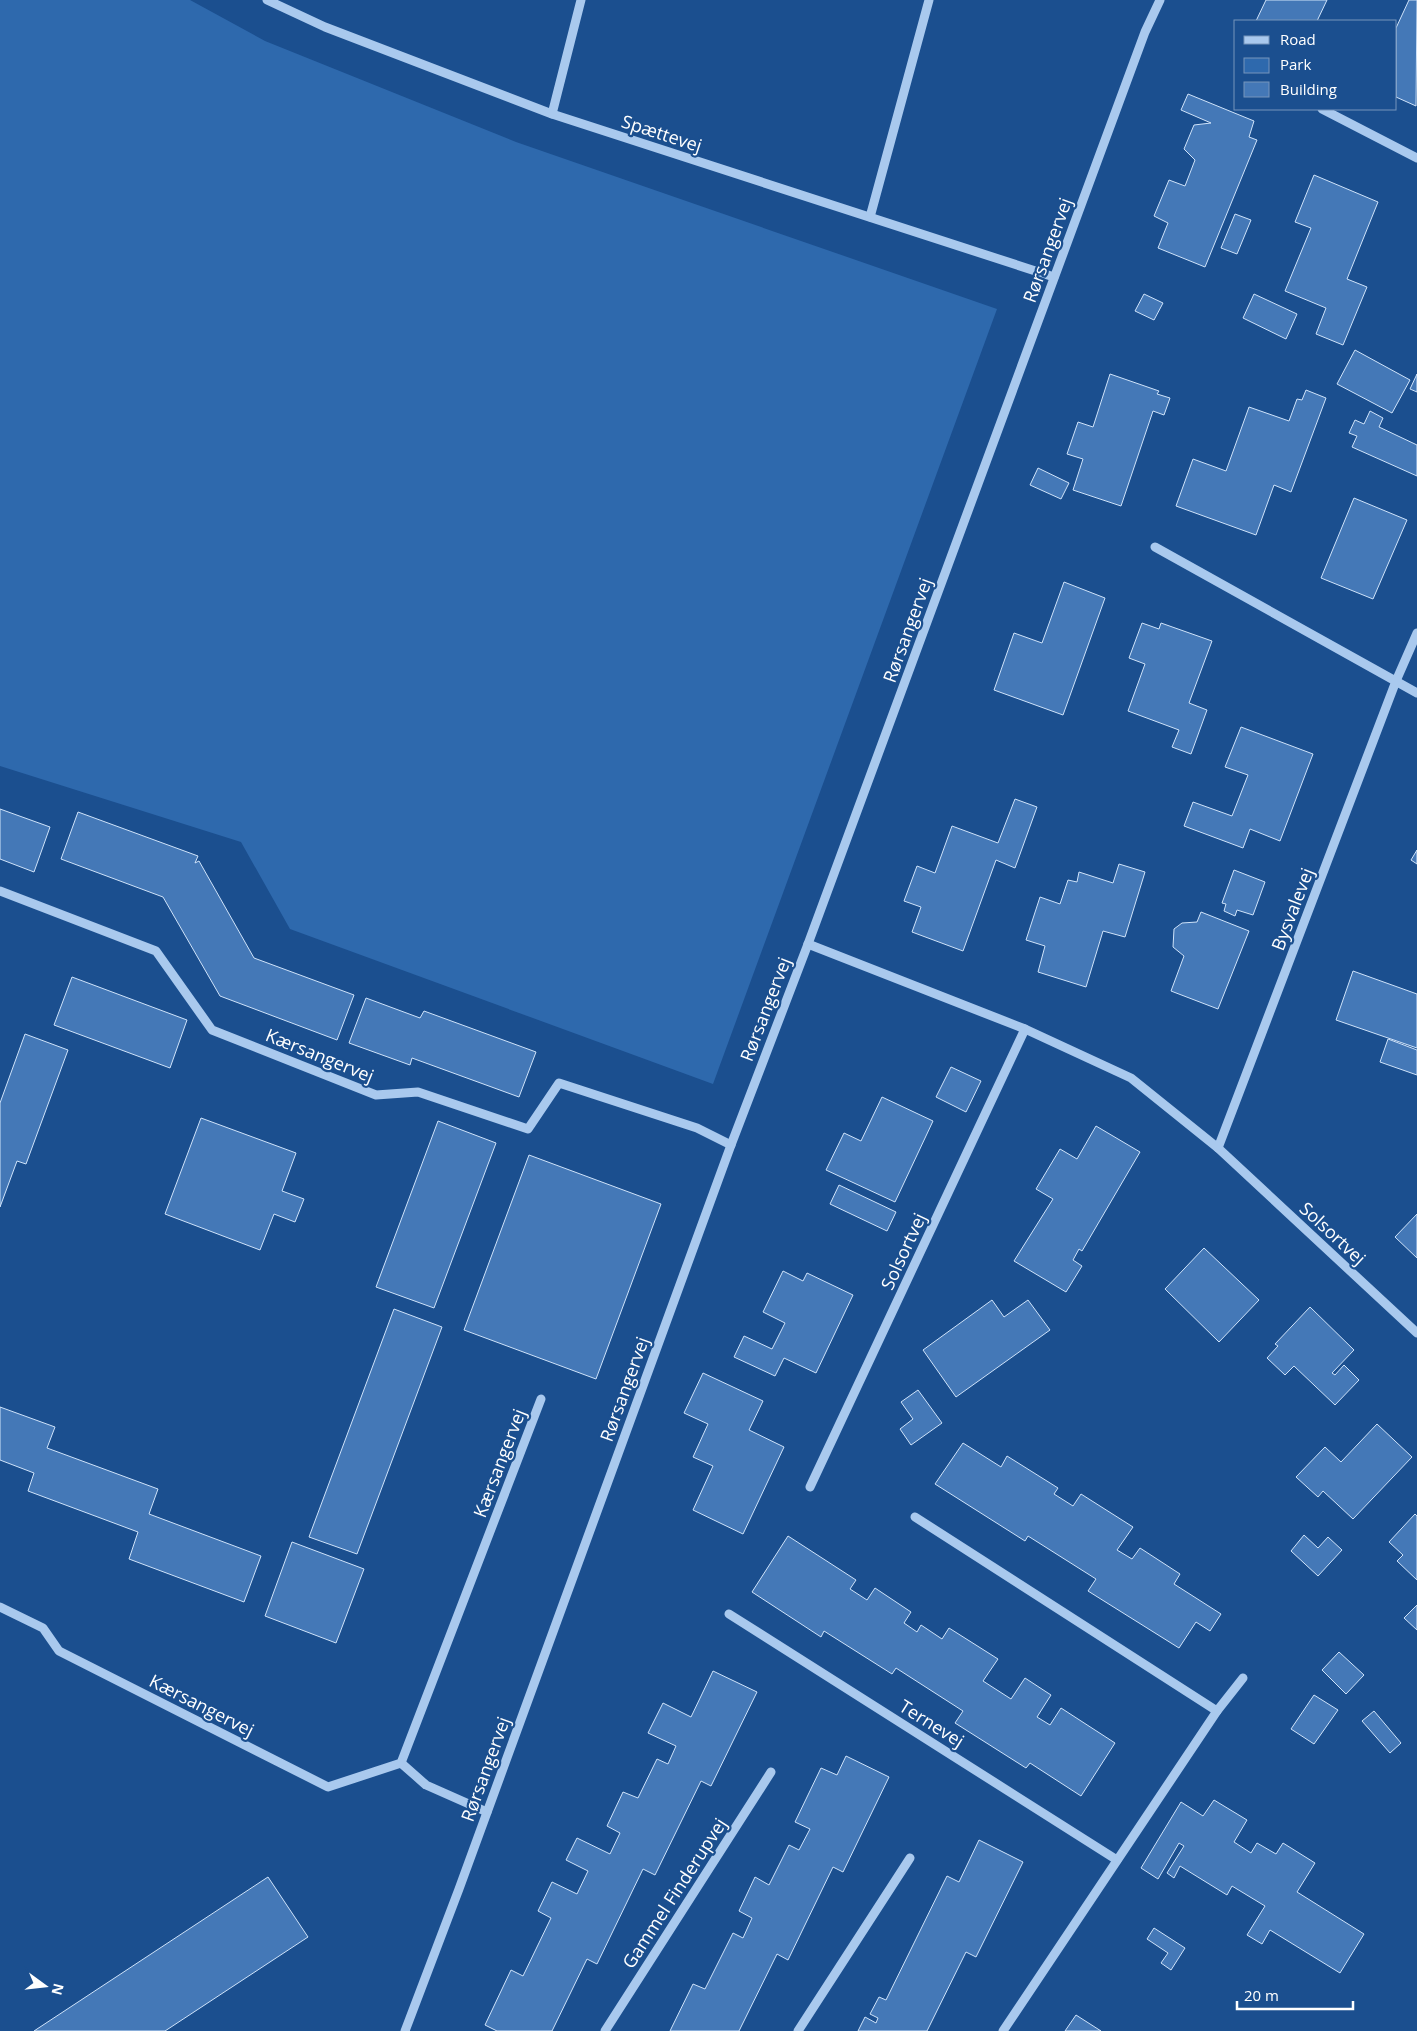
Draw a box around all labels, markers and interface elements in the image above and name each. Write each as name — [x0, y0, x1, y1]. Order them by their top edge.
legend — [1234, 20, 1397, 110]
text: Road — [1280, 29, 1316, 49]
text: Park — [1280, 54, 1311, 74]
text: Building — [1280, 79, 1337, 99]
street label: Spættevej — [619, 109, 705, 157]
street label: Rørsangervej — [1017, 194, 1077, 306]
street label: Rørsangervej — [877, 574, 937, 686]
street label: Bysvalevej — [1265, 864, 1319, 954]
street label: Rørsangervej — [734, 953, 796, 1065]
street label: Kærsangervej — [262, 1022, 378, 1088]
street label: Solsortvej — [1295, 1196, 1371, 1270]
street label: Solsortvej — [875, 1209, 931, 1293]
street label: Rørsangervej — [594, 1333, 654, 1445]
street label: Kærsangervej — [467, 1405, 531, 1521]
street label: Kærsangervej — [146, 1668, 258, 1742]
street label: Ternevej — [895, 1694, 969, 1752]
street label: Rørsangervej — [455, 1713, 515, 1825]
street label: Gammel Finderupvej — [616, 1813, 732, 1973]
north arrow — [20, 1961, 70, 2011]
scale bar — [1237, 1978, 1353, 2010]
text: N — [47, 1982, 69, 1997]
text: 20 m — [1244, 1985, 1279, 2005]

